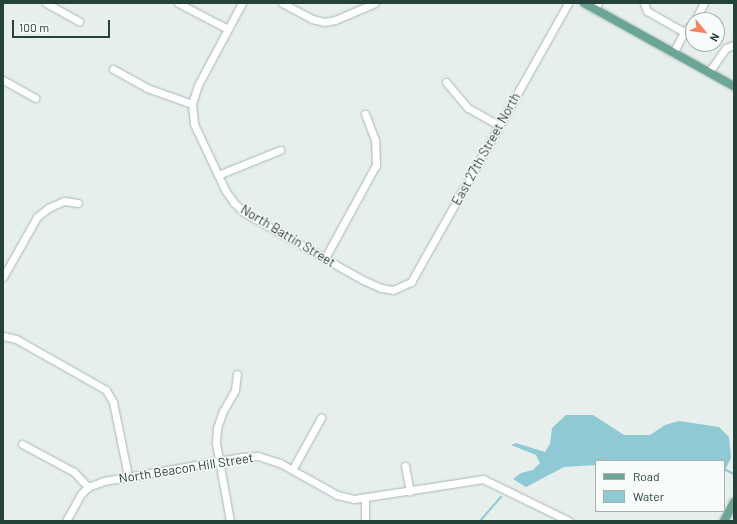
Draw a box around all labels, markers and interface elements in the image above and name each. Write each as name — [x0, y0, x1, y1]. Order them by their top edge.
scale bar — [14, 12, 112, 38]
north arrow — [685, 12, 725, 52]
text: 100 m — [19, 20, 49, 34]
text: N — [708, 31, 723, 44]
street label: East 27th Street North — [449, 90, 523, 208]
street label: North Battin Street — [238, 202, 338, 270]
street label: North Beacon Hill Street — [118, 450, 254, 486]
legend — [595, 460, 725, 512]
text: Road — [633, 469, 660, 483]
text: Water — [633, 489, 664, 503]

